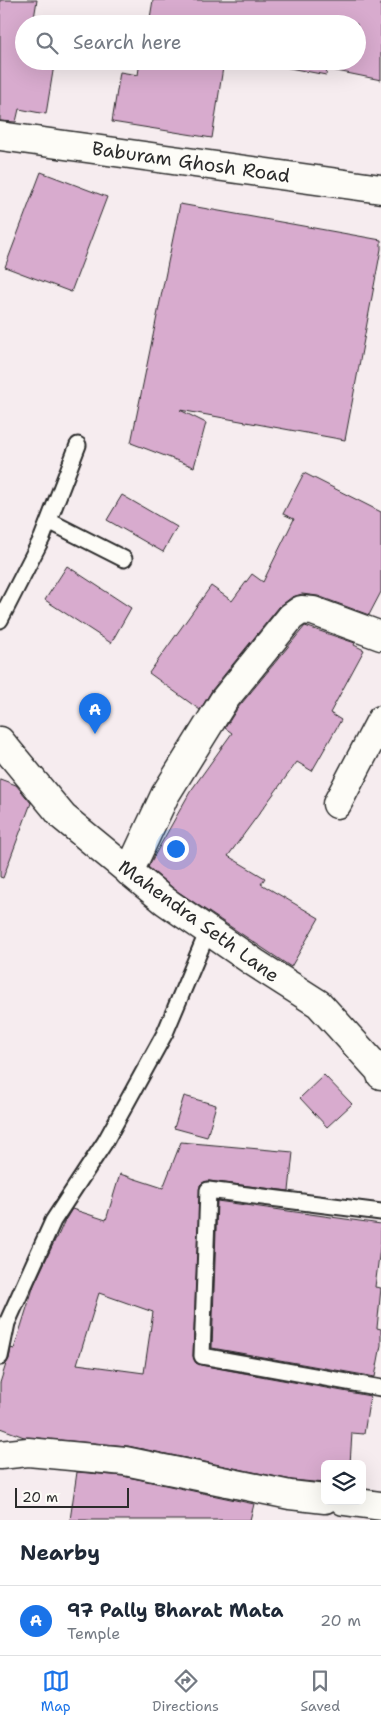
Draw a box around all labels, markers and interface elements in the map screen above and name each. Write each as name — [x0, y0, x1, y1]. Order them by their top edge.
search box — [15, 15, 366, 70]
icon: search — [33, 29, 61, 57]
text: Search here — [73, 30, 182, 55]
street label: Baburam Ghosh Road — [90, 136, 292, 188]
pin: A — [79, 693, 111, 734]
your location — [163, 836, 189, 862]
street label: Mahendra Seth Lane — [114, 854, 284, 988]
map controls — [321, 1460, 366, 1505]
button: layers — [321, 1460, 366, 1505]
scale bar — [15, 1485, 129, 1508]
text: 20 m — [22, 1488, 58, 1506]
text: Nearby — [20, 1539, 100, 1567]
text: 97 Pally Bharat Mata — [67, 1598, 284, 1623]
text: A — [30, 1610, 42, 1631]
text: 20 m — [320, 1610, 361, 1631]
text: Temple — [67, 1623, 120, 1644]
tab: Map — [41, 1667, 71, 1715]
tab: Directions — [152, 1667, 219, 1715]
tab: Saved — [301, 1667, 340, 1715]

